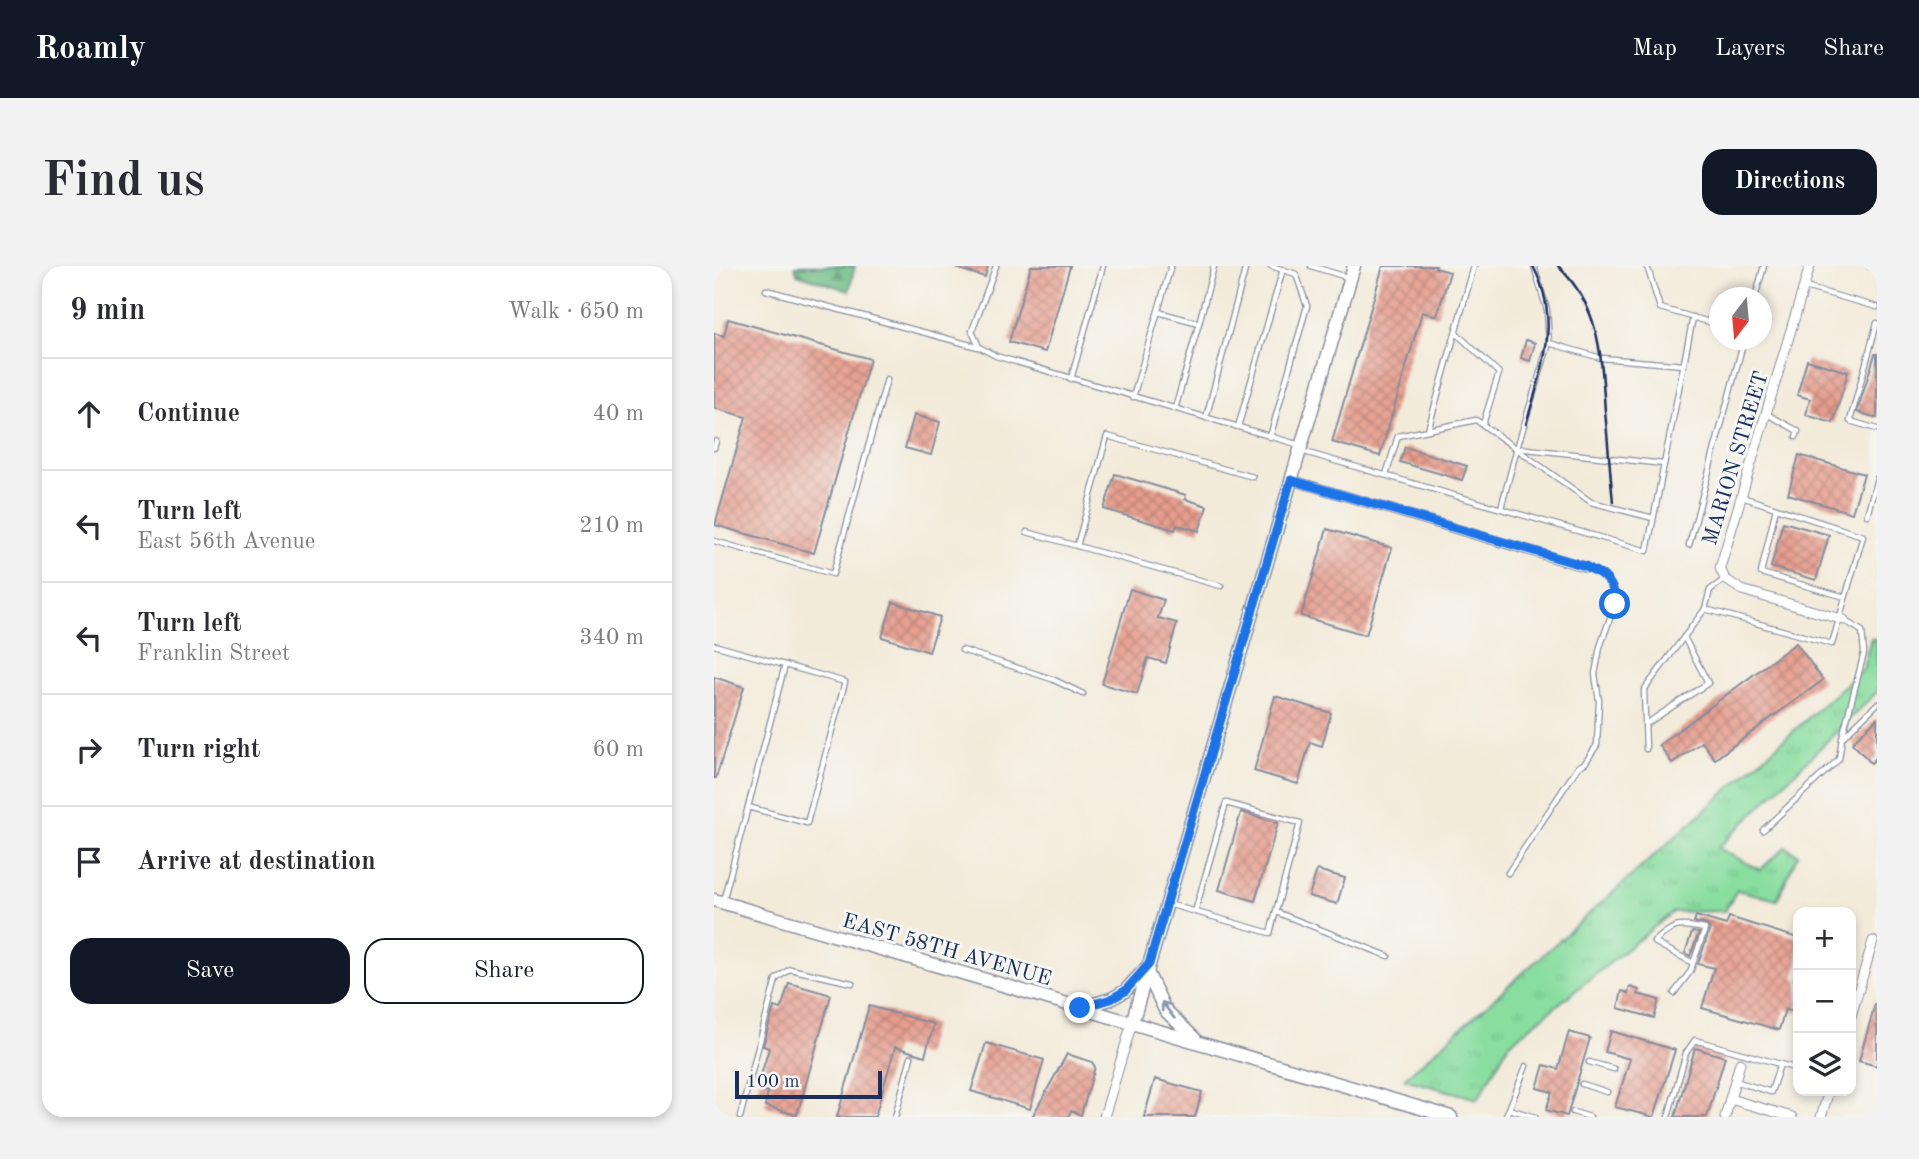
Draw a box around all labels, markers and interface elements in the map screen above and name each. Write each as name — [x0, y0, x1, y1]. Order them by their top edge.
text: Roamly — [35, 33, 146, 66]
text: Map — [1633, 37, 1677, 61]
text: Layers — [1715, 37, 1785, 61]
text: Share — [1823, 37, 1884, 61]
button: Directions — [1702, 149, 1877, 215]
text: Find us — [42, 158, 205, 207]
north arrow — [1709, 287, 1772, 350]
text: 9 min — [70, 296, 145, 326]
text: Walk · 650 m — [508, 300, 644, 323]
street label: MARION STREET — [1700, 369, 1773, 548]
icon: ahead — [70, 395, 108, 433]
text: Continue — [137, 401, 240, 427]
text: 40 m — [593, 402, 644, 425]
text: Turn left — [137, 499, 242, 525]
icon: left — [70, 507, 108, 545]
text: 210 m — [579, 514, 644, 537]
text: East 56th Avenue — [137, 530, 315, 553]
route start — [1599, 588, 1630, 619]
text: Turn left — [137, 611, 242, 637]
icon: left — [70, 619, 108, 657]
text: 340 m — [579, 626, 644, 649]
text: Franklin Street — [137, 642, 290, 665]
icon: right — [70, 731, 108, 769]
text: Turn right — [137, 737, 260, 763]
text: 60 m — [593, 738, 644, 761]
icon: arrive — [70, 843, 108, 881]
text: Arrive at destination — [137, 849, 376, 875]
map controls — [1793, 907, 1856, 1096]
button: + — [1793, 907, 1856, 970]
street label: EAST 58TH AVENUE — [840, 911, 1054, 990]
button: Save — [70, 938, 350, 1004]
button: Share — [364, 938, 644, 1004]
button: − — [1793, 970, 1856, 1033]
route end — [1064, 992, 1095, 1023]
one-way arrow — [1161, 1001, 1176, 1020]
button: layers — [1793, 1033, 1856, 1096]
scale bar — [735, 1068, 882, 1100]
text: 100 m — [746, 1073, 799, 1092]

